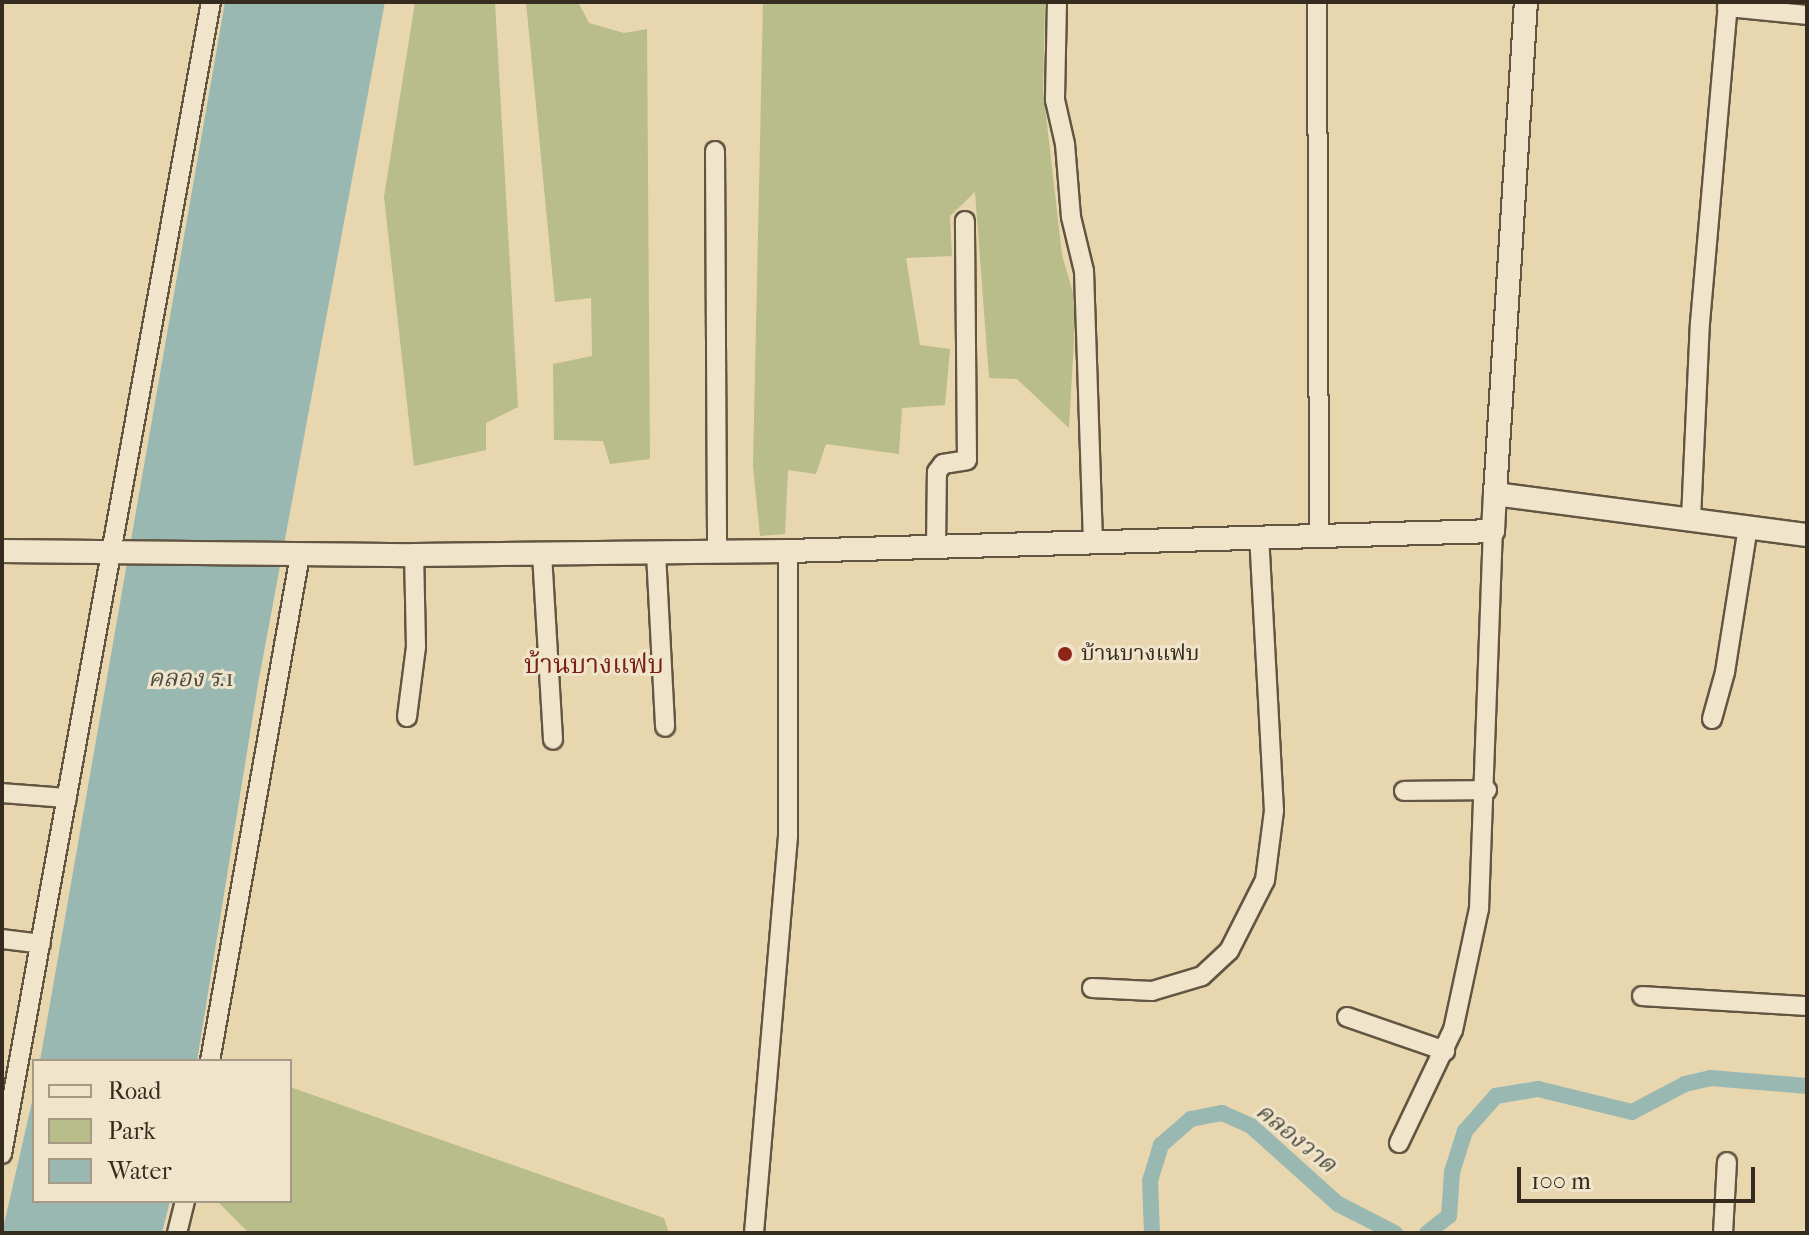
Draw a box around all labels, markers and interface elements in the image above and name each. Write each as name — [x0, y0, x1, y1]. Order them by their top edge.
place label: บ้านบางแฟบ — [1081, 641, 1200, 667]
marker: บ้านบางแฟบ — [1056, 645, 1074, 663]
district label: บ้านบางแฟบ — [524, 649, 664, 681]
water label: คลอง ร.1 — [148, 665, 234, 693]
legend — [32, 1059, 292, 1203]
text: Road — [108, 1077, 161, 1105]
water label: คลองวาด — [1250, 1097, 1342, 1179]
text: Park — [108, 1117, 156, 1145]
scale bar — [1521, 1151, 1759, 1201]
text: Water — [108, 1157, 172, 1185]
text: 100 m — [1531, 1167, 1591, 1195]

